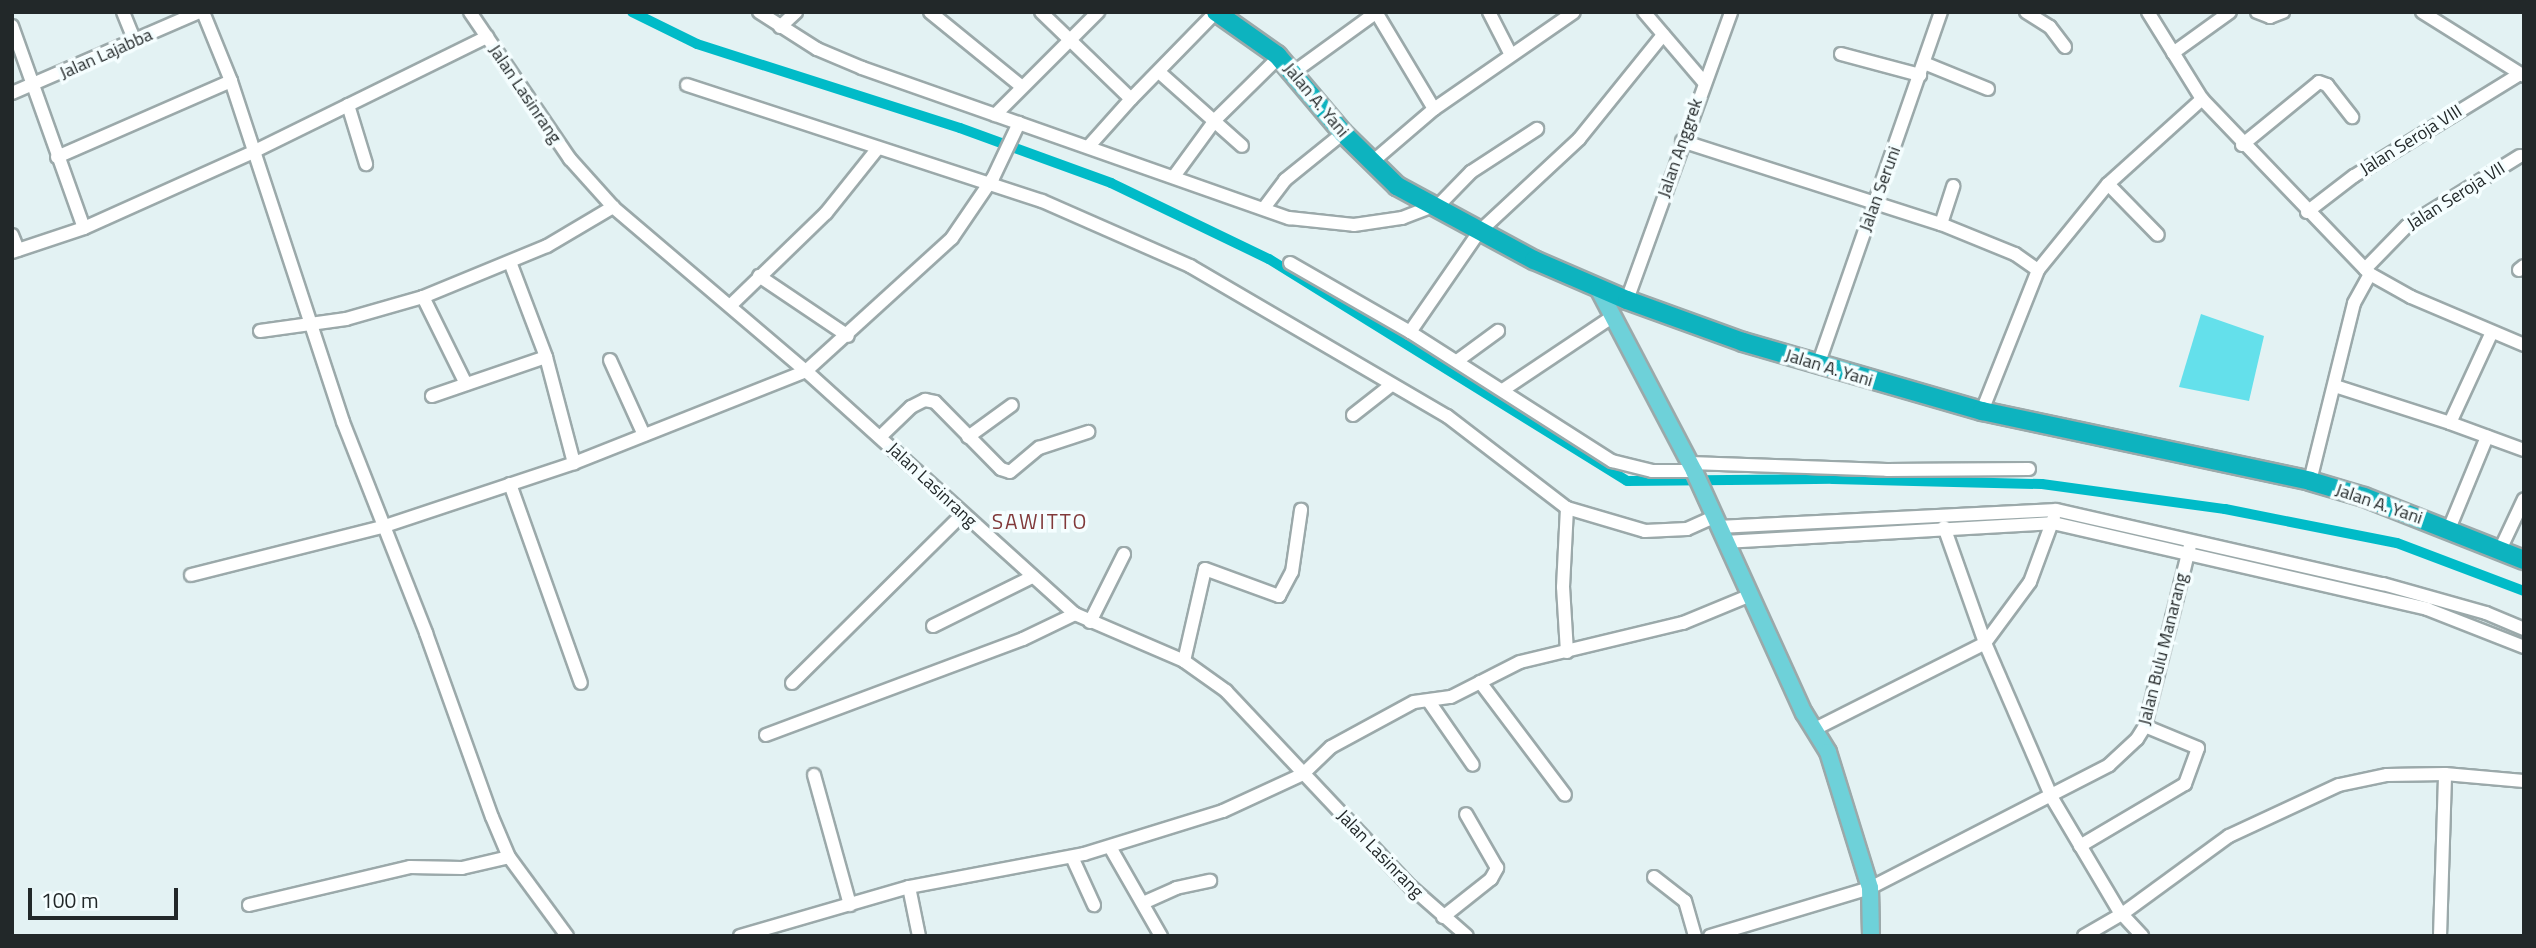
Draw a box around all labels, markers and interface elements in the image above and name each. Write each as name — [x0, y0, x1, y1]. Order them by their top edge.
street label: Jalan Lajabba — [56, 24, 156, 84]
street label: Jalan Lasinrang — [484, 40, 566, 148]
street label: Jalan A. Yani — [1279, 58, 1353, 142]
street label: Jalan Anggrek — [1653, 95, 1707, 201]
street label: Jalan Seroja VIII — [2356, 100, 2466, 180]
street label: Jalan Seruni — [1855, 143, 1905, 235]
street label: Jalan Seroja VII — [2403, 157, 2509, 235]
street label: Jalan A. Yani — [1782, 344, 1876, 392]
street label: Jalan Lasinrang — [883, 438, 981, 532]
street label: Jalan A. Yani — [2333, 479, 2425, 529]
district label: SAWITTO — [993, 508, 1087, 534]
street label: Jalan Bulu Manarang — [2134, 571, 2192, 727]
street label: Jalan Lasinrang — [1332, 805, 1428, 903]
scale bar — [32, 874, 182, 918]
text: 100 m — [41, 884, 98, 916]

